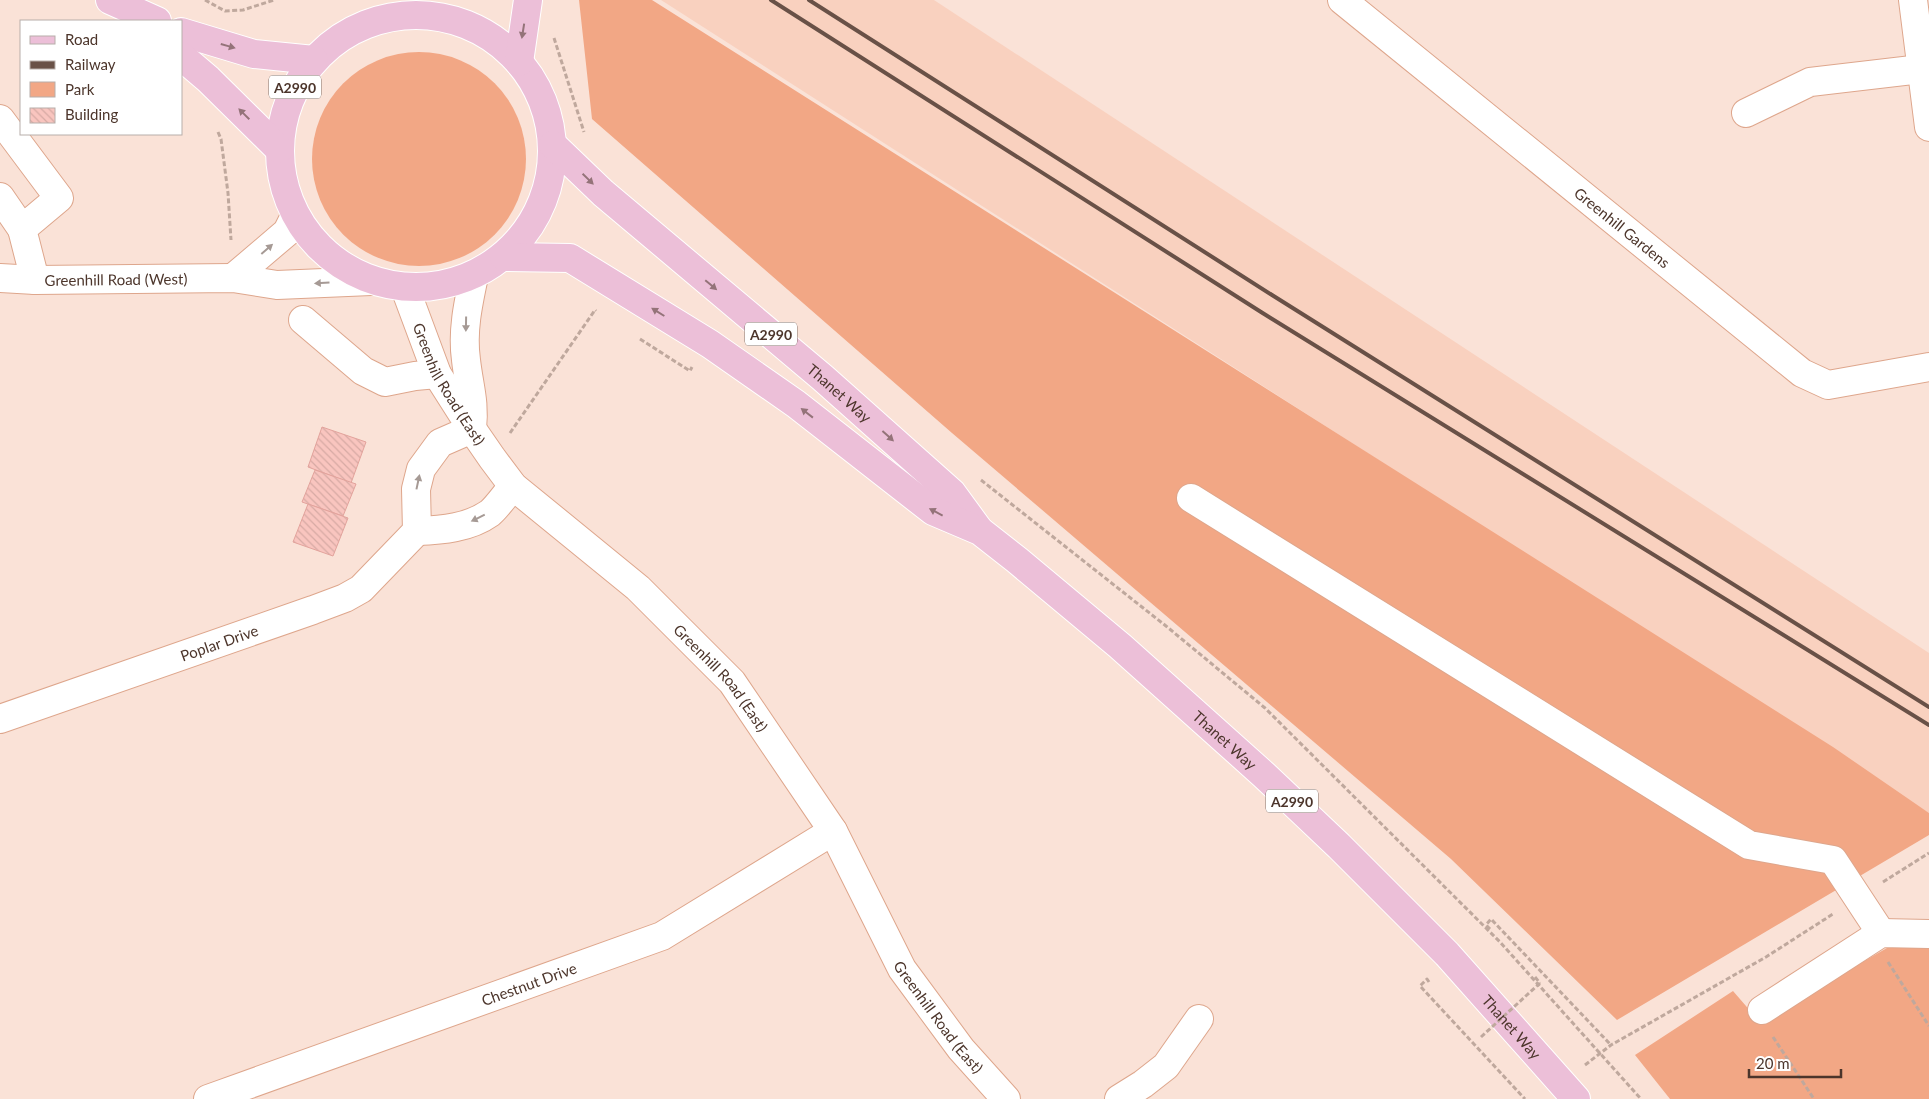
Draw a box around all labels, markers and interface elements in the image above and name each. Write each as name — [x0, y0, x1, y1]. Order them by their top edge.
legend — [20, 20, 182, 135]
one-way arrow — [519, 23, 527, 39]
text: Road — [65, 30, 98, 48]
one-way arrow — [220, 43, 235, 51]
text: Railway — [65, 55, 116, 73]
road number: A2990 — [269, 75, 321, 98]
text: Park — [65, 80, 95, 98]
text: Building — [65, 105, 118, 123]
one-way arrow — [238, 108, 250, 120]
one-way arrow — [582, 173, 594, 185]
street label: Greenhill Gardens — [1571, 183, 1674, 271]
one-way arrow — [260, 243, 272, 255]
street label: Greenhill Road (West) — [44, 269, 187, 289]
one-way arrow — [314, 279, 330, 287]
one-way arrow — [705, 279, 717, 291]
one-way arrow — [651, 307, 665, 316]
one-way arrow — [462, 316, 470, 332]
street label: Greenhill Road (East) — [410, 320, 489, 448]
road number: A2990 — [745, 322, 797, 346]
street label: Thanet Way — [804, 360, 875, 426]
one-way arrow — [801, 407, 814, 418]
one-way arrow — [881, 430, 893, 442]
one-way arrow — [415, 474, 423, 490]
one-way arrow — [929, 507, 942, 516]
one-way arrow — [471, 515, 485, 523]
street label: Greenhill Road (East) — [670, 620, 772, 735]
street label: Poplar Drive — [178, 621, 261, 665]
street label: Thanet Way — [1189, 707, 1261, 773]
road number: A2990 — [1266, 789, 1318, 812]
street label: Chestnut Drive — [479, 958, 579, 1009]
street label: Greenhill Road (East) — [890, 958, 987, 1077]
street label: Thanet Way — [1479, 991, 1545, 1063]
scale bar — [1749, 1046, 1842, 1078]
text: 20 m — [1756, 1054, 1790, 1072]

